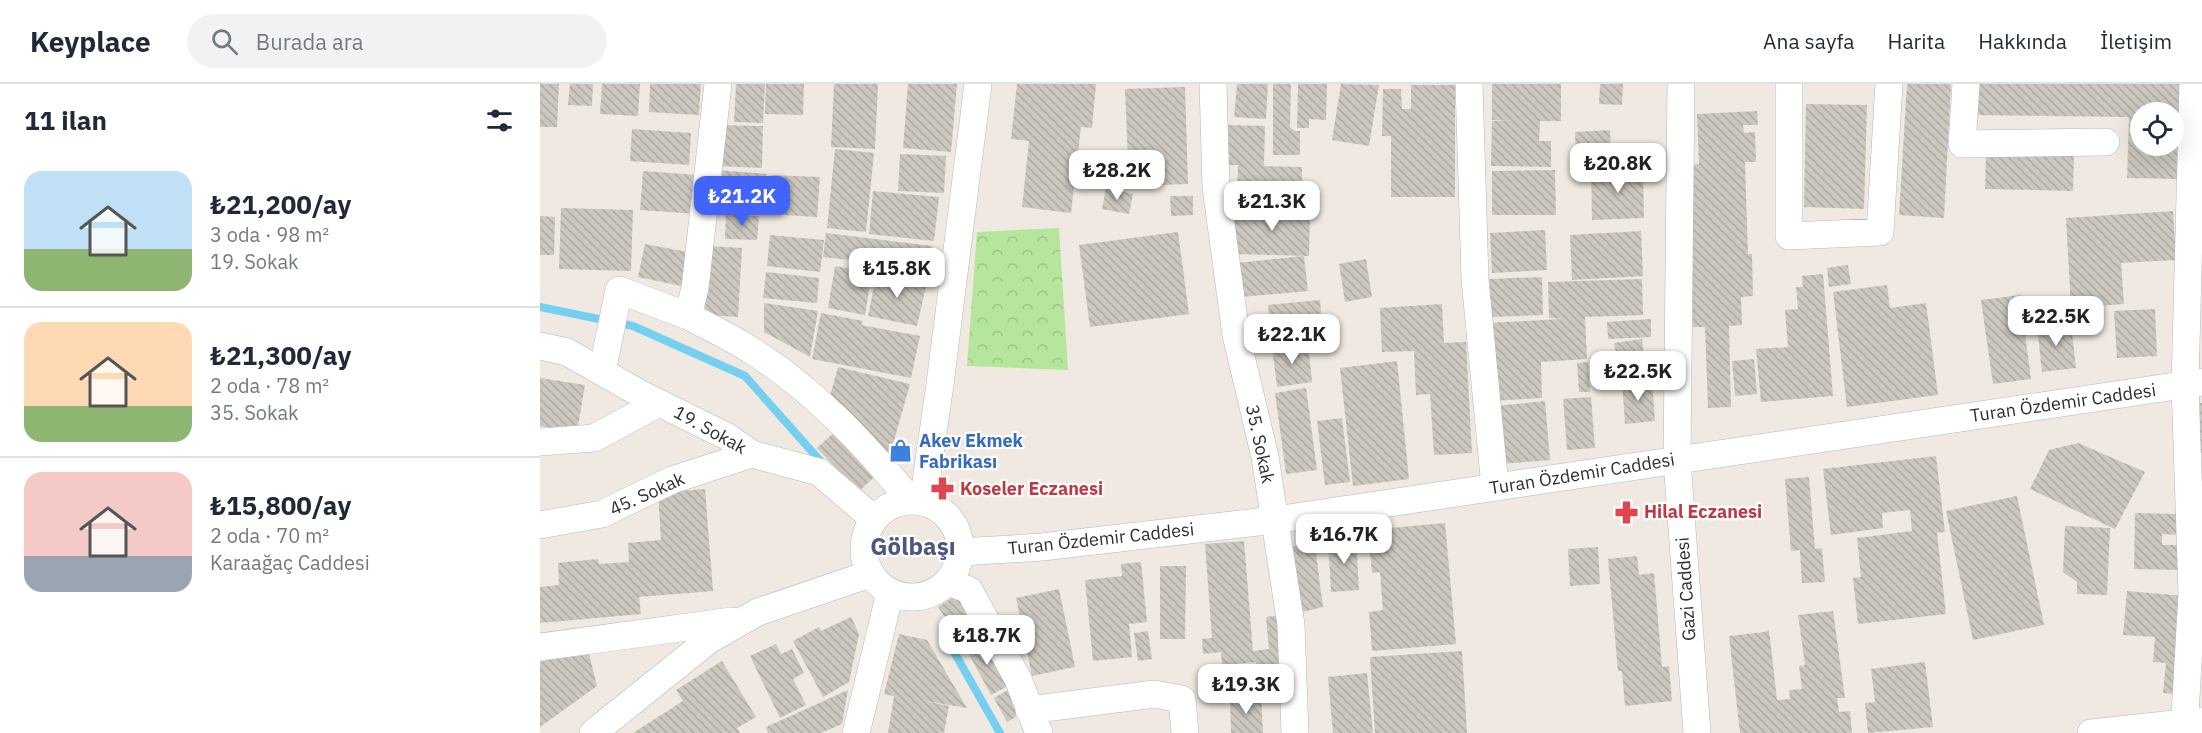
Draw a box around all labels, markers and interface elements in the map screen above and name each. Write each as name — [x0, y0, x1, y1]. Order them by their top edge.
search box — [187, 14, 607, 68]
text: Keyplace — [30, 23, 151, 60]
icon: search — [208, 25, 241, 58]
text: Burada ara — [256, 27, 364, 56]
text: Ana sayfa — [1763, 27, 1855, 55]
text: Harita — [1888, 27, 1945, 55]
text: Hakkında — [1978, 27, 2067, 55]
text: İletişim — [2100, 27, 2172, 55]
map controls — [2130, 102, 2184, 156]
button: locate — [2130, 102, 2184, 156]
text: 11 ilan — [24, 103, 107, 137]
icon: filters — [483, 104, 516, 137]
pin: ₺20.8K — [1569, 143, 1667, 194]
text: ₺20.8K — [1584, 149, 1652, 176]
pin: ₺28.2K — [1068, 150, 1166, 201]
text: ₺28.2K — [1083, 156, 1151, 183]
pin: ₺21.2K — [693, 176, 791, 227]
pin: ₺21.3K — [1223, 181, 1321, 232]
text: ₺21.2K — [708, 182, 776, 209]
text: ₺21,200/ay — [210, 187, 351, 221]
text: ₺21.3K — [1238, 187, 1306, 214]
icon: home — [72, 195, 144, 267]
text: 3 oda · 98 m² — [210, 221, 329, 248]
text: 19. Sokak — [210, 248, 299, 275]
pin: ₺15.8K — [848, 248, 946, 299]
text: ₺15.8K — [863, 254, 931, 281]
pin: ₺22.5K — [2007, 296, 2105, 347]
text: ₺22.5K — [2022, 302, 2090, 329]
pin: ₺22.1K — [1243, 314, 1341, 365]
text: ₺22.1K — [1258, 320, 1326, 347]
text: ₺21,300/ay — [210, 338, 351, 372]
icon: home — [72, 346, 144, 418]
pin: ₺22.5K — [1589, 351, 1687, 402]
text: ₺22.5K — [1604, 357, 1672, 384]
text: 2 oda · 78 m² — [210, 372, 329, 399]
street label: Turan Özdemir Caddesi — [1969, 378, 2157, 427]
text: 35. Sokak — [210, 399, 299, 426]
street label: 19. Sokak — [670, 400, 751, 459]
street label: 35. Sokak — [1241, 402, 1280, 486]
place label: Akev Ekmek Fabrikası — [919, 429, 1024, 473]
shop icon: Akev Ekmek Fabrikası — [888, 438, 914, 464]
street label: Turan Özdemir Caddesi — [1488, 447, 1676, 500]
street label: 45. Sokak — [606, 467, 688, 520]
pharmacy icon: Koseler Eczanesi — [929, 476, 955, 502]
place label: Koseler Eczanesi — [960, 477, 1103, 500]
text: ₺15,800/ay — [210, 488, 351, 522]
icon: home — [72, 496, 144, 568]
pharmacy icon: Hilal Eczanesi — [1613, 499, 1639, 525]
place label: Hilal Eczanesi — [1644, 500, 1762, 523]
pin: ₺16.7K — [1295, 514, 1393, 565]
street label: Turan Özdemir Caddesi — [1007, 517, 1195, 560]
text: ₺16.7K — [1310, 520, 1378, 547]
text: 2 oda · 70 m² — [210, 522, 329, 549]
district label: Gölbaşı — [870, 530, 956, 562]
street label: Gazi Caddesi — [1670, 536, 1701, 642]
text: Karaağaç Caddesi — [210, 549, 370, 576]
pin: ₺18.7K — [938, 615, 1036, 666]
text: ₺18.7K — [953, 621, 1021, 648]
pin: ₺19.3K — [1197, 664, 1295, 715]
text: ₺19.3K — [1212, 670, 1280, 697]

